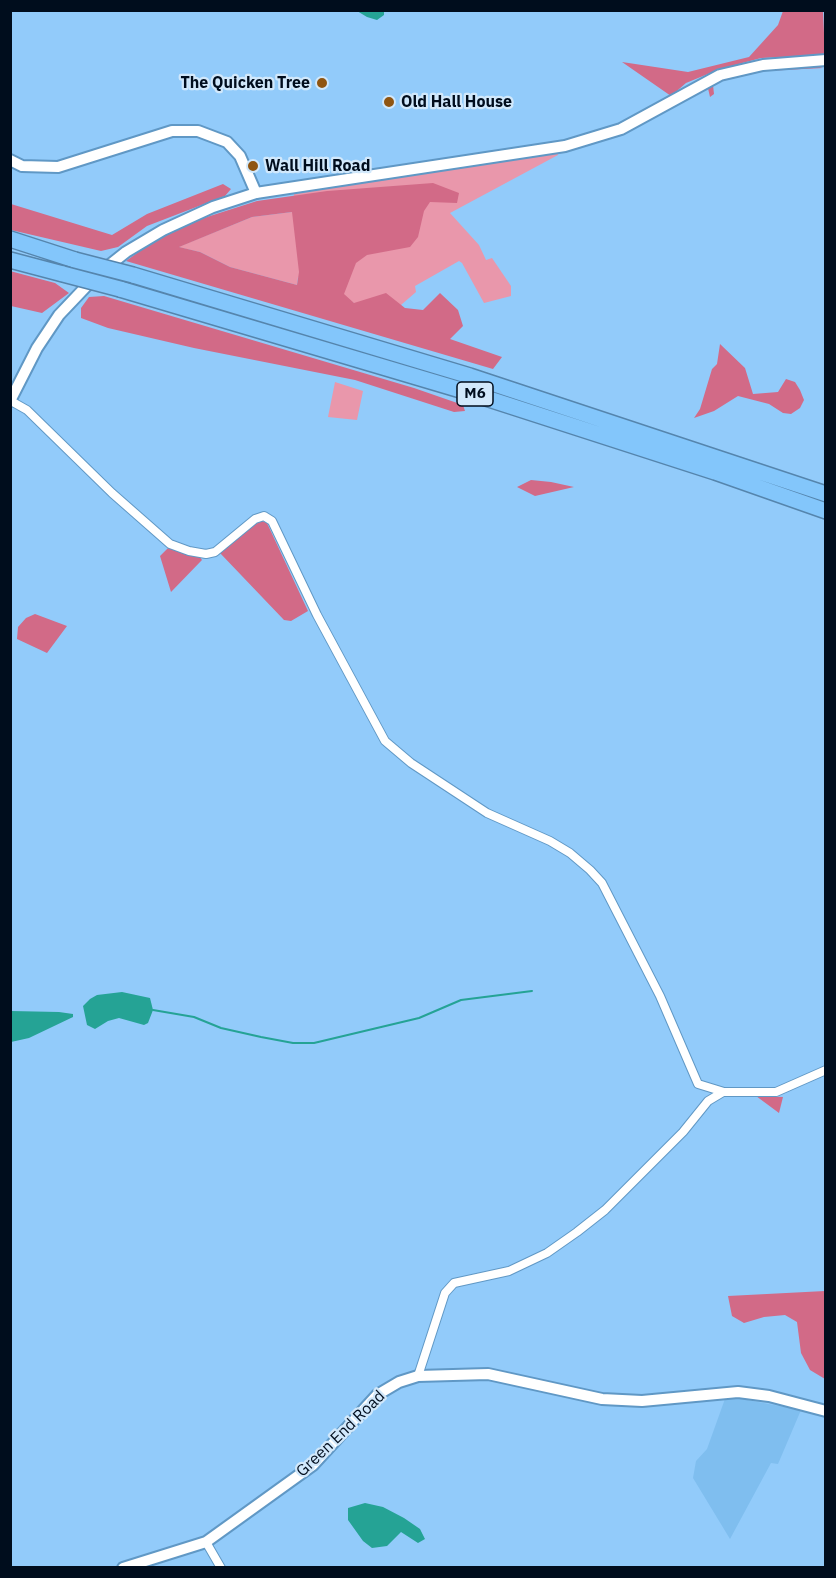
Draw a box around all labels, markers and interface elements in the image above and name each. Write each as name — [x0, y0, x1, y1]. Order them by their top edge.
place label: The Quicken Tree — [180, 73, 310, 93]
marker: The Quicken Tree — [315, 76, 329, 90]
place label: Old Hall House — [401, 92, 512, 112]
marker: Old Hall House — [382, 95, 396, 109]
place label: Wall Hill Road — [265, 156, 370, 176]
marker: Wall Hill Road — [246, 159, 260, 173]
road number: M6 — [457, 382, 493, 406]
street label: Green End Road — [293, 1387, 389, 1481]

